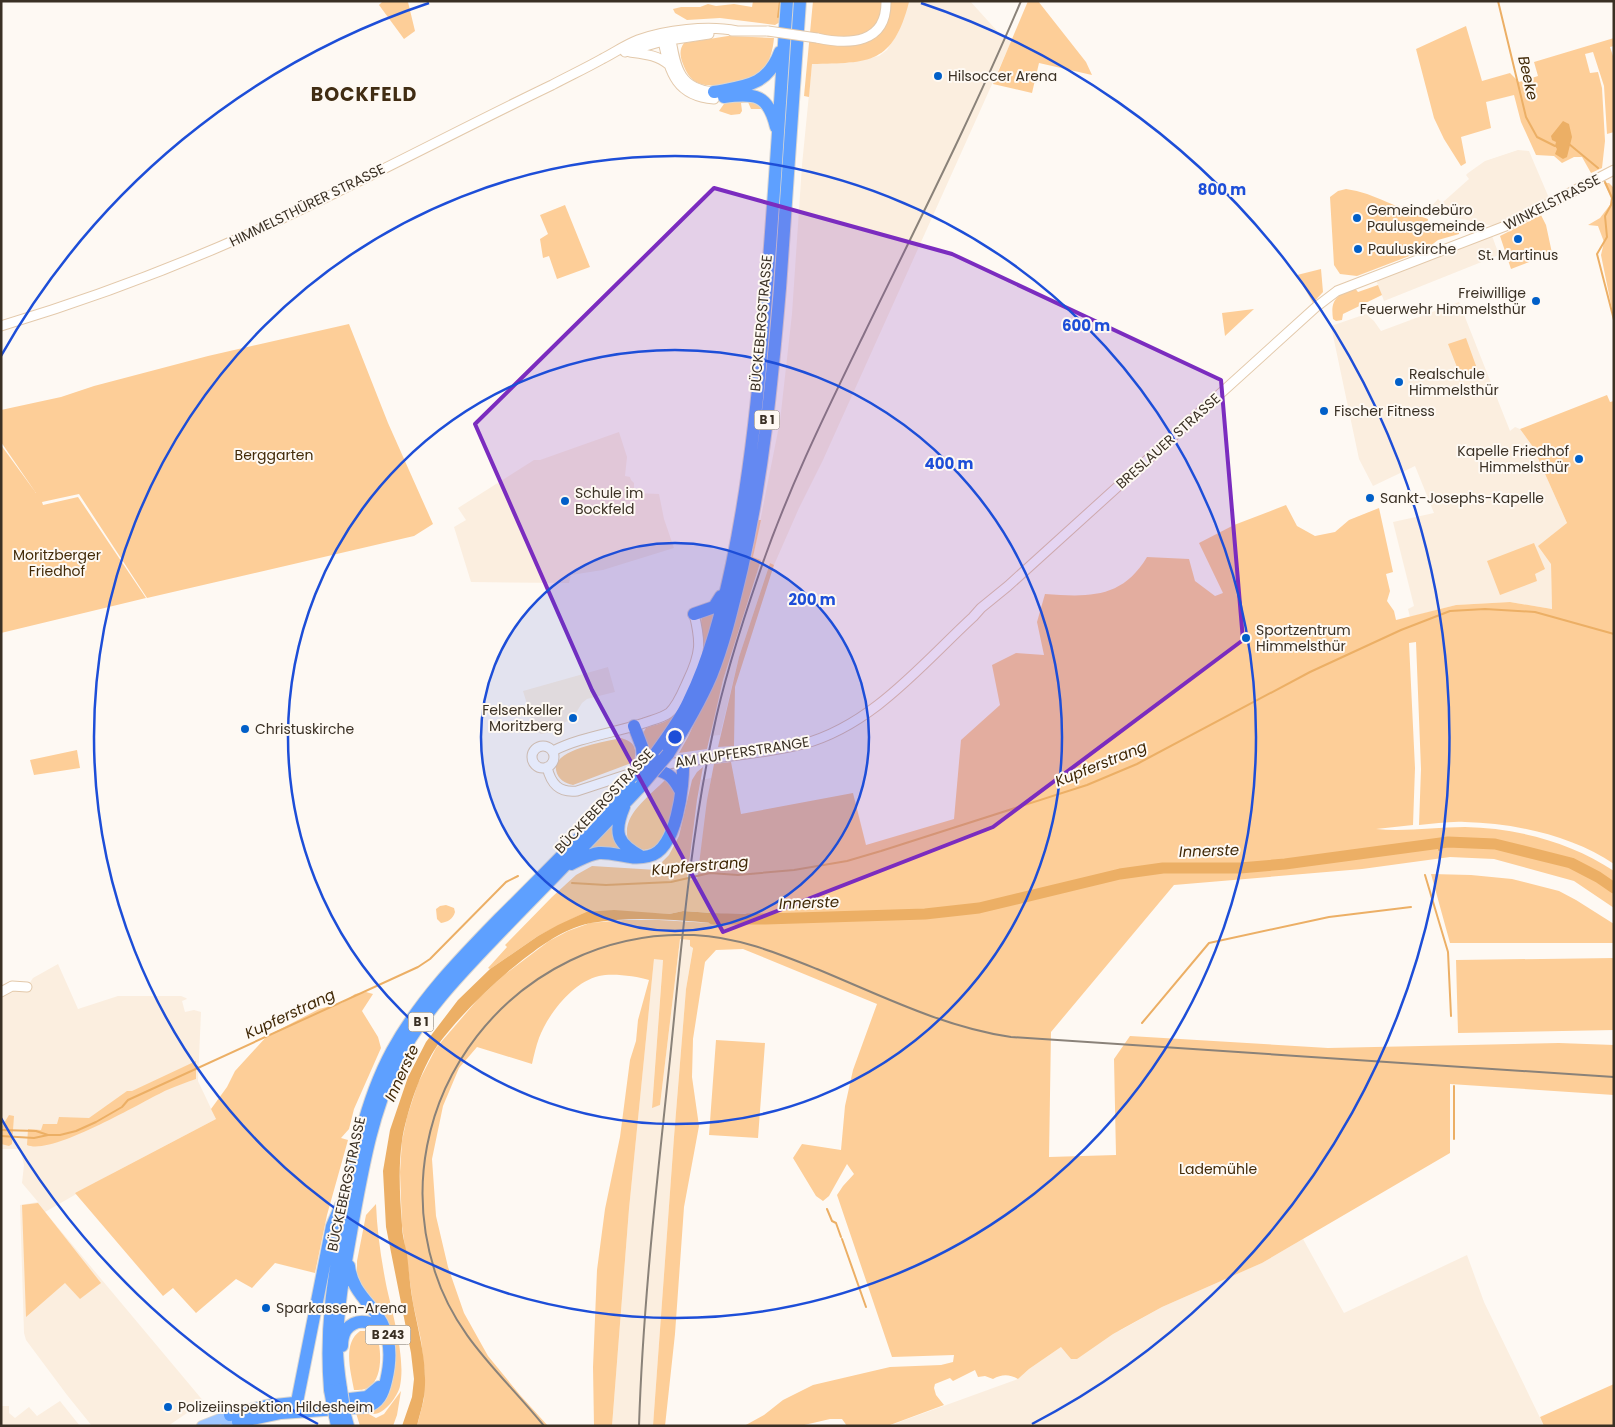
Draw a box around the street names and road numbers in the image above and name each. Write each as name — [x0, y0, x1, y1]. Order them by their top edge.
street label: HIMMELSTHÜRER STRASSE — [226, 159, 388, 251]
street label: WINKELSTRASSE — [1500, 169, 1604, 235]
street label: BÜCKEBERGSTRASSE — [745, 254, 777, 392]
street label: BRESLAUER STRASSE — [1111, 389, 1225, 493]
road number: B 1 — [754, 410, 780, 430]
street label: AM KUPFERSTRANGE — [673, 732, 811, 772]
street label: BÜCKEBERGSTRASSE — [550, 744, 658, 858]
road number: B 1 — [408, 1012, 434, 1032]
street label: BÜCKEBERGSTRASSE — [322, 1115, 370, 1253]
road number: B 243 — [366, 1326, 410, 1344]

